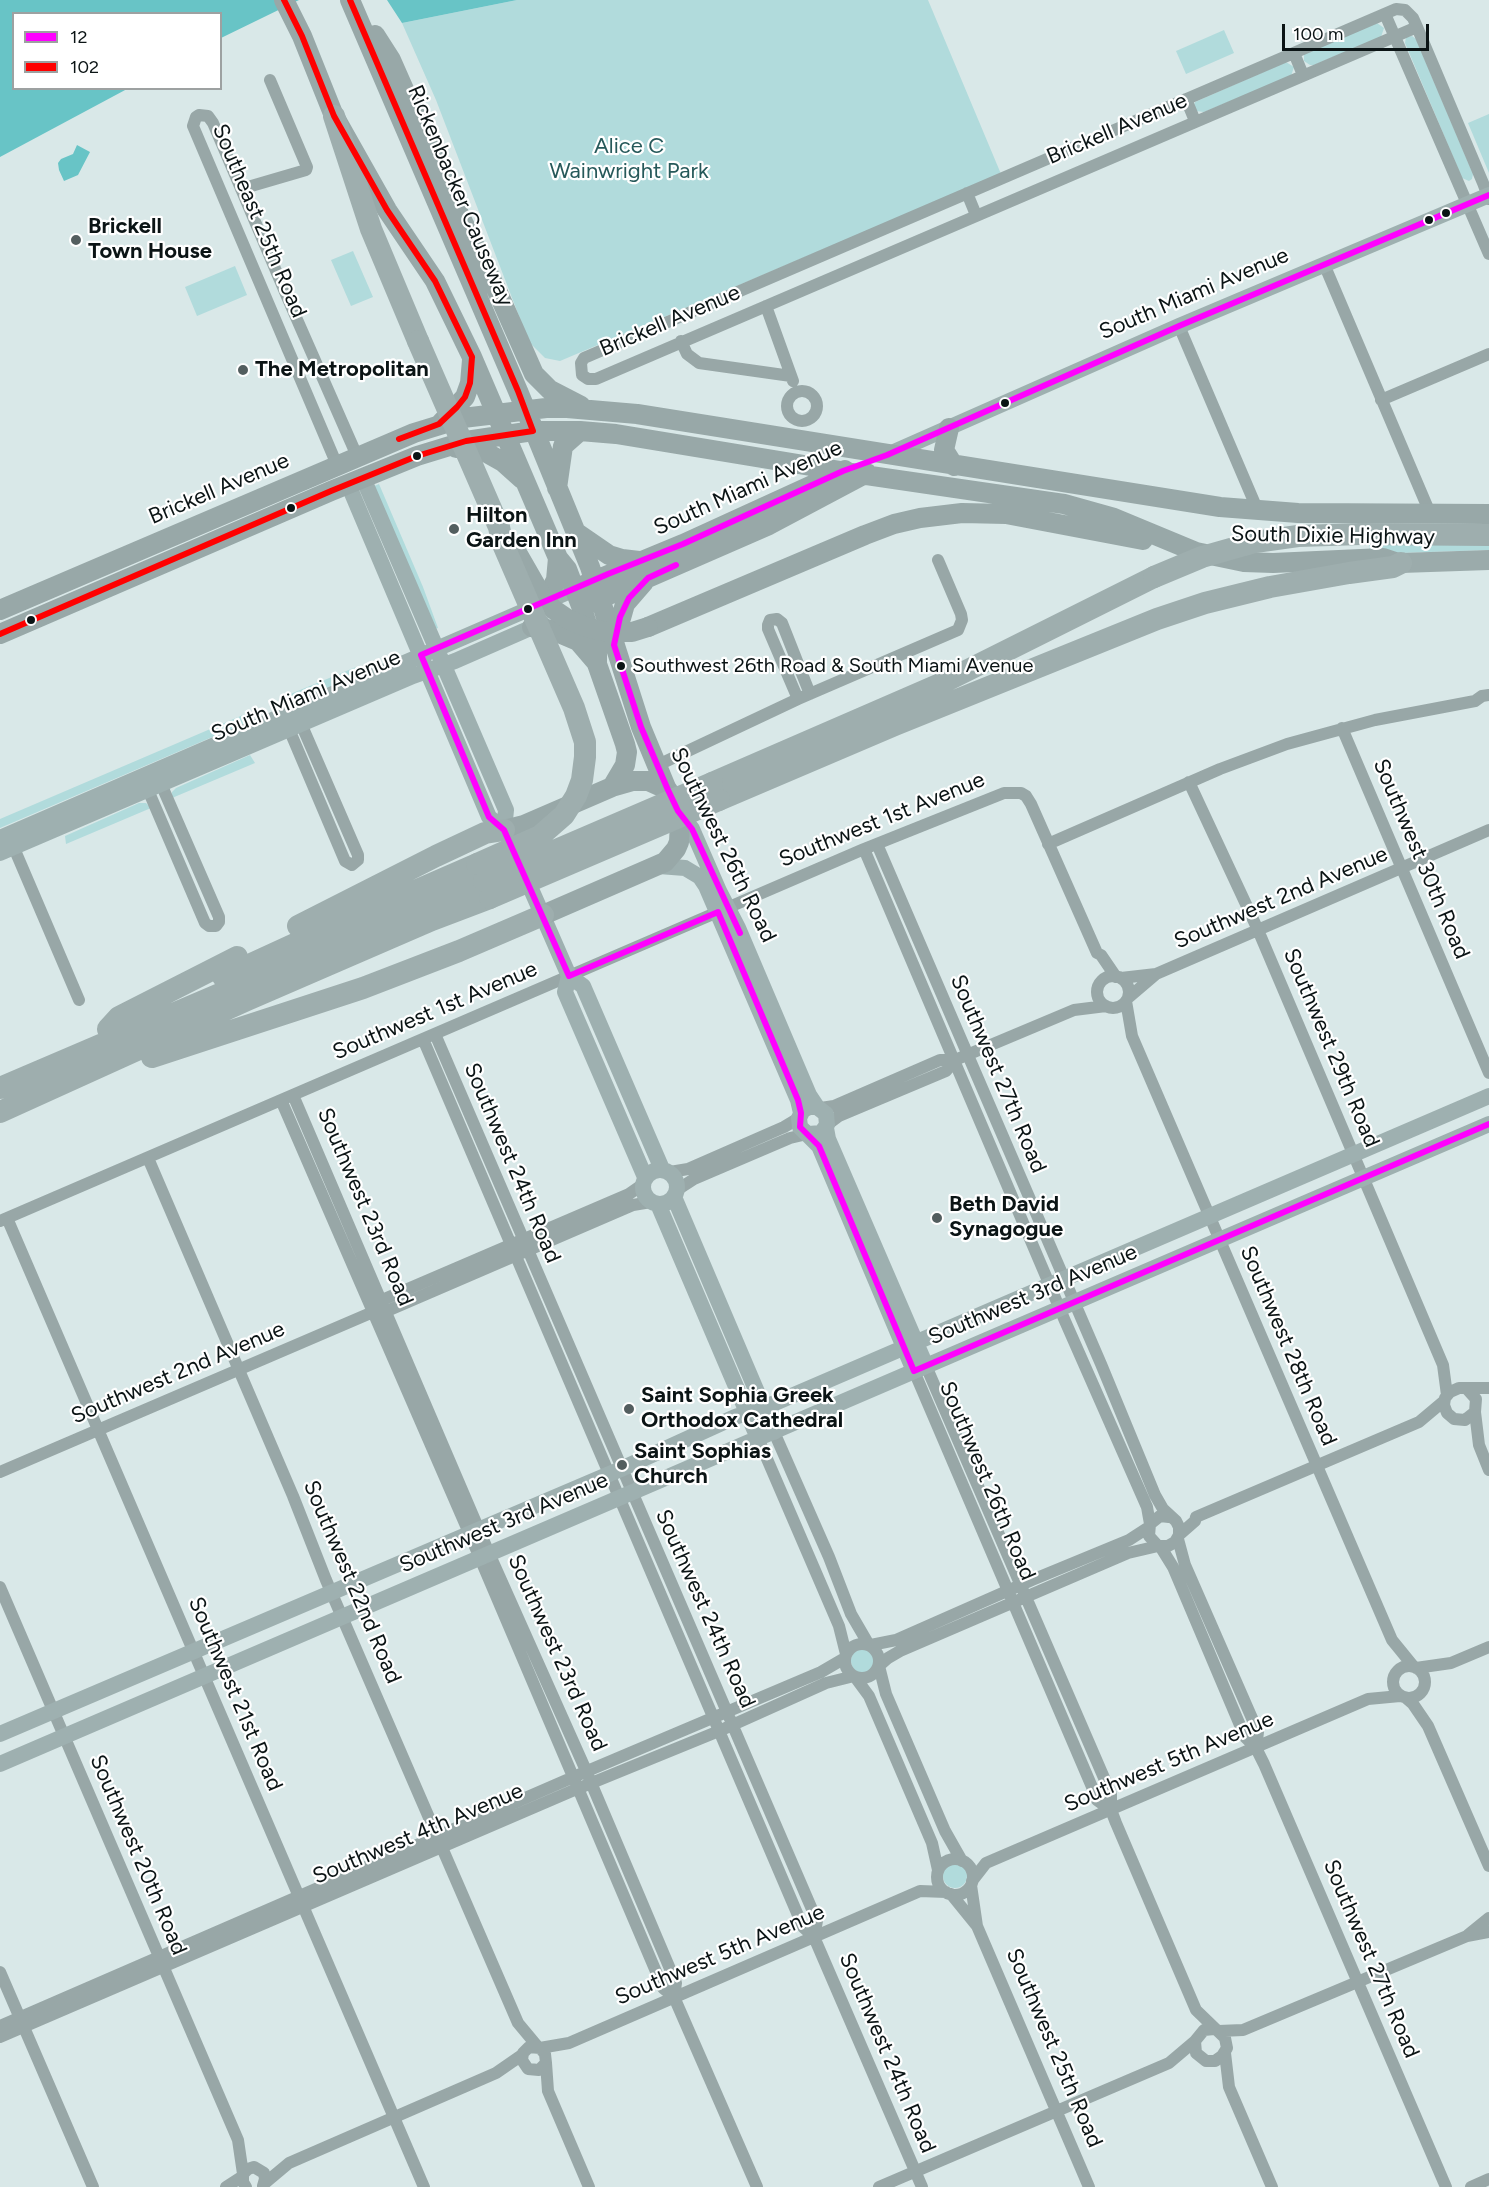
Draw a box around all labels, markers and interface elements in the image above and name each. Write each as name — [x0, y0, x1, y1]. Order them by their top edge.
legend — [12, 12, 222, 90]
scale bar — [1285, 12, 1432, 50]
text: 100 m — [1293, 23, 1343, 45]
text: 12 — [70, 26, 88, 48]
text: 102 — [70, 56, 99, 78]
street label: Rickenbacker Causeway — [401, 81, 519, 311]
street label: Brickell Avenue — [1043, 88, 1191, 170]
street label: Southeast 25th Road — [206, 120, 312, 322]
park label: Alice C Wainwright Park — [549, 134, 709, 186]
unlabelled marker — [1440, 207, 1452, 219]
place label: Brickell Town House — [88, 214, 212, 266]
unlabelled marker — [1423, 214, 1435, 226]
marker: Brickell Town House — [69, 233, 83, 247]
street label: South Miami Avenue — [1095, 242, 1293, 346]
street label: Brickell Avenue — [596, 280, 744, 362]
place label: The Metropolitan — [255, 357, 429, 383]
marker: The Metropolitan — [236, 363, 250, 377]
unlabelled marker — [999, 397, 1011, 409]
street label: South Miami Avenue — [650, 435, 846, 541]
street label: Brickell Avenue — [145, 448, 293, 530]
unlabelled marker — [411, 450, 423, 462]
unlabelled marker — [285, 502, 297, 514]
place label: Hilton Garden Inn — [466, 503, 577, 554]
street label: South Dixie Highway — [1231, 521, 1435, 551]
marker: Hilton Garden Inn — [447, 522, 461, 536]
unlabelled marker — [522, 603, 534, 615]
unlabelled marker — [25, 614, 37, 626]
street label: South Miami Avenue — [207, 644, 405, 748]
place label: Southwest 26th Road & South Miami Avenue — [632, 654, 1033, 678]
marker: Southwest 26th Road & South Miami Avenue — [615, 660, 627, 672]
street label: Southwest 26th Road — [664, 743, 782, 947]
street label: Southwest 30th Road — [1367, 755, 1475, 963]
street label: Southwest 1st Avenue — [775, 767, 989, 873]
street label: Southwest 2nd Avenue — [1170, 841, 1392, 955]
street label: Southwest 29th Road — [1277, 945, 1385, 1151]
street label: Southwest 1st Avenue — [329, 956, 541, 1066]
street label: Southwest 27th Road — [944, 971, 1052, 1177]
street label: Southwest 24th Road — [458, 1059, 566, 1267]
street label: Southwest 23rd Road — [311, 1104, 419, 1310]
place label: Beth David Synagogue — [949, 1192, 1063, 1244]
marker: Beth David Synagogue — [930, 1211, 944, 1225]
street label: Southwest 3rd Avenue — [925, 1239, 1141, 1351]
street label: Southwest 28th Road — [1234, 1242, 1342, 1450]
street label: Southwest 2nd Avenue — [67, 1316, 289, 1430]
street label: Southwest 26th Road — [933, 1378, 1041, 1584]
place label: Saint Sophia Greek Orthodox Cathedral — [641, 1383, 843, 1434]
marker: Saint Sophia Greek Orthodox Cathedral — [622, 1402, 636, 1416]
place label: Saint Sophias Church — [634, 1439, 771, 1490]
marker: Saint Sophias Church — [615, 1458, 629, 1472]
street label: Southwest 3rd Avenue — [396, 1467, 612, 1579]
street label: Southwest 22nd Road — [297, 1477, 407, 1687]
street label: Southwest 24th Road — [649, 1506, 761, 1712]
street label: Southwest 23rd Road — [502, 1550, 612, 1756]
street label: Southwest 21st Road — [182, 1593, 288, 1795]
street label: Southwest 5th Avenue — [1060, 1706, 1278, 1818]
street label: Southwest 20th Road — [84, 1751, 192, 1959]
street label: Southwest 4th Avenue — [309, 1778, 527, 1890]
street label: Southwest 27th Road — [1317, 1856, 1425, 2062]
street label: Southwest 5th Avenue — [611, 1899, 829, 2011]
street label: Southwest 25th Road — [1000, 1945, 1108, 2151]
street label: Southwest 24th Road — [833, 1949, 941, 2157]

